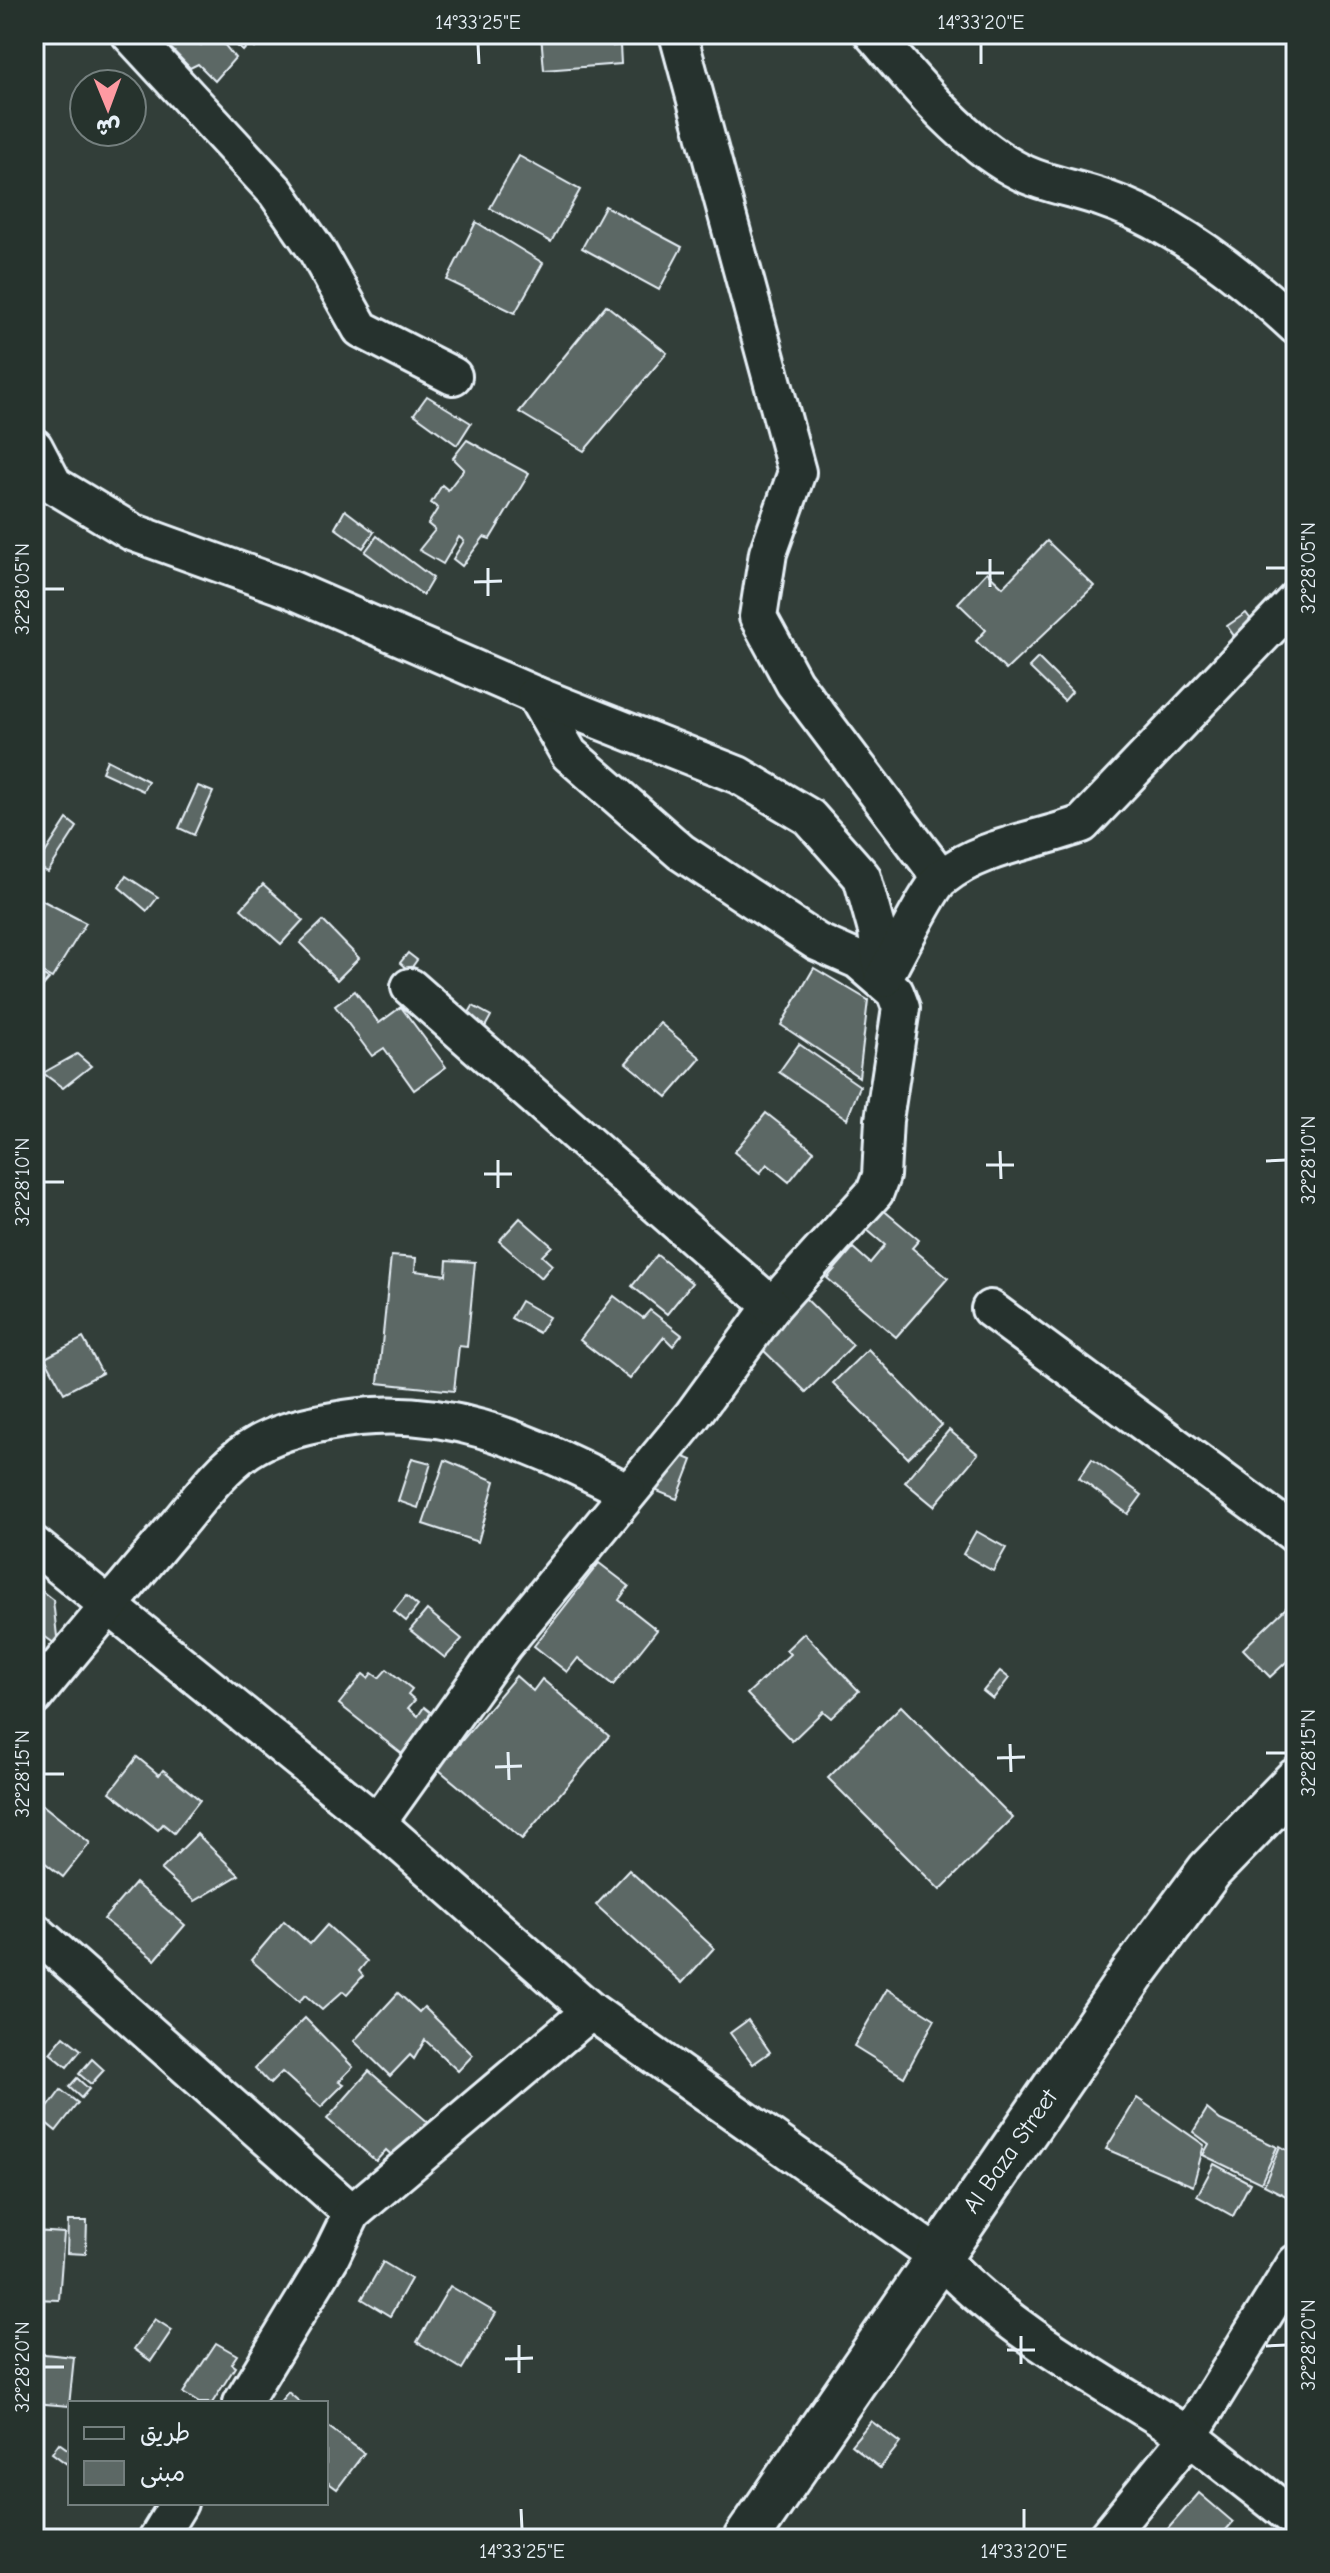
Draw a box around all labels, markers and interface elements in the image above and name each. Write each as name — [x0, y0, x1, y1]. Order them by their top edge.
text: 14°33'25"E — [435, 11, 521, 34]
text: 14°33'20"E — [938, 11, 1024, 34]
north arrow — [68, 68, 148, 148]
text: ش — [96, 114, 121, 140]
text: 32°28'05"N — [1297, 522, 1320, 614]
text: 32°28'05"N — [11, 543, 34, 635]
text: 32°28'10"N — [1297, 1116, 1320, 1204]
text: 32°28'10"N — [11, 1138, 34, 1226]
text: 32°28'15"N — [1297, 1709, 1320, 1797]
text: 32°28'15"N — [11, 1730, 34, 1818]
street label: Al Baza Street — [957, 2083, 1064, 2218]
text: 32°28'20"N — [1297, 2299, 1320, 2391]
text: 32°28'20"N — [11, 2321, 34, 2413]
legend — [68, 2401, 328, 2505]
text: طريق — [140, 2419, 190, 2447]
text: مبنى — [140, 2459, 185, 2488]
text: 14°33'25"E — [479, 2540, 565, 2563]
text: 14°33'20"E — [981, 2540, 1067, 2563]

